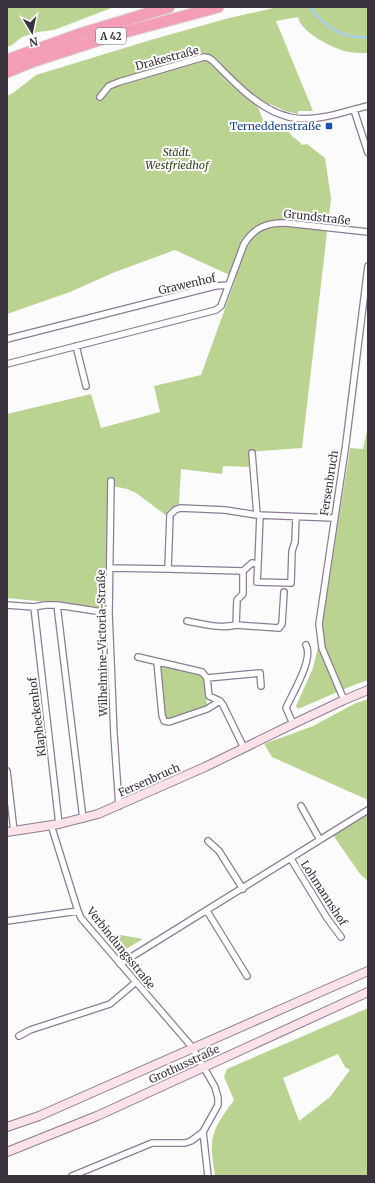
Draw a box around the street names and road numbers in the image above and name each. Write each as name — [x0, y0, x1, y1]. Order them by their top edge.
road number: A 42 — [96, 28, 126, 44]
street label: Drakestraße — [134, 43, 200, 73]
street label: Grundstraße — [283, 207, 351, 227]
street label: Grawenhof — [157, 270, 218, 297]
street label: Fersenbruch — [317, 449, 341, 517]
street label: Wilhelmine-Victoria-Straße — [94, 569, 110, 718]
street label: Klapheckenhof — [25, 676, 49, 758]
street label: Fersenbruch — [116, 760, 183, 800]
street label: Lohmannshof — [298, 858, 351, 929]
street label: Verbindungsstraße — [83, 904, 158, 992]
street label: Grothusstraße — [147, 1042, 222, 1086]

